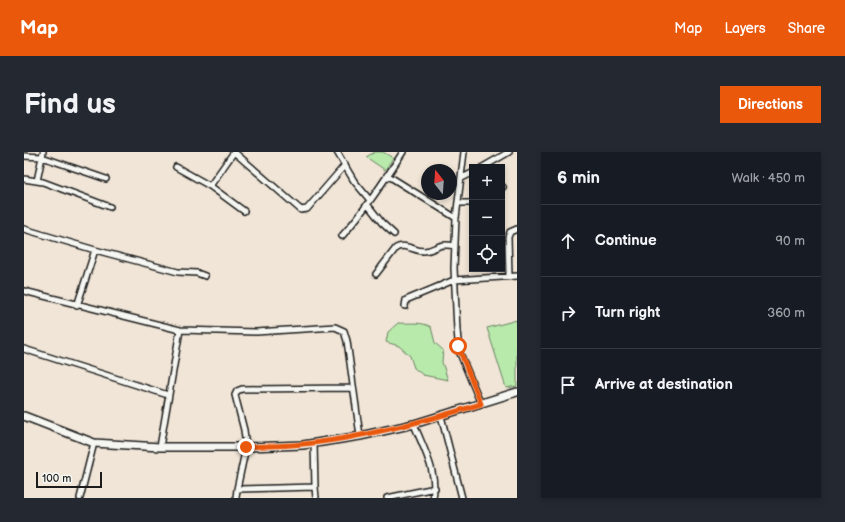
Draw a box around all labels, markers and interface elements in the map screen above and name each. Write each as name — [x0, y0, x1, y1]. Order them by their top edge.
text: Map — [20, 17, 58, 40]
text: Map — [674, 20, 702, 37]
text: Layers — [724, 20, 766, 37]
text: Share — [788, 20, 825, 37]
button: Directions — [720, 86, 821, 123]
text: Find us — [24, 88, 116, 121]
north arrow — [421, 164, 457, 200]
map controls — [469, 164, 505, 272]
button: + — [469, 164, 505, 200]
text: 6 min — [557, 168, 600, 188]
text: Walk · 450 m — [731, 170, 805, 186]
button: − — [469, 200, 505, 236]
icon: ahead — [557, 230, 579, 252]
text: Continue — [595, 231, 657, 250]
text: 90 m — [776, 233, 805, 249]
button: locate — [469, 236, 505, 272]
icon: right — [557, 302, 579, 324]
text: Turn right — [595, 303, 660, 322]
text: 360 m — [767, 305, 805, 321]
route start — [449, 337, 467, 355]
icon: arrive — [557, 374, 579, 396]
text: Arrive at destination — [595, 375, 733, 394]
route end — [237, 438, 255, 456]
scale bar — [36, 470, 102, 489]
text: 100 m — [42, 472, 71, 485]

